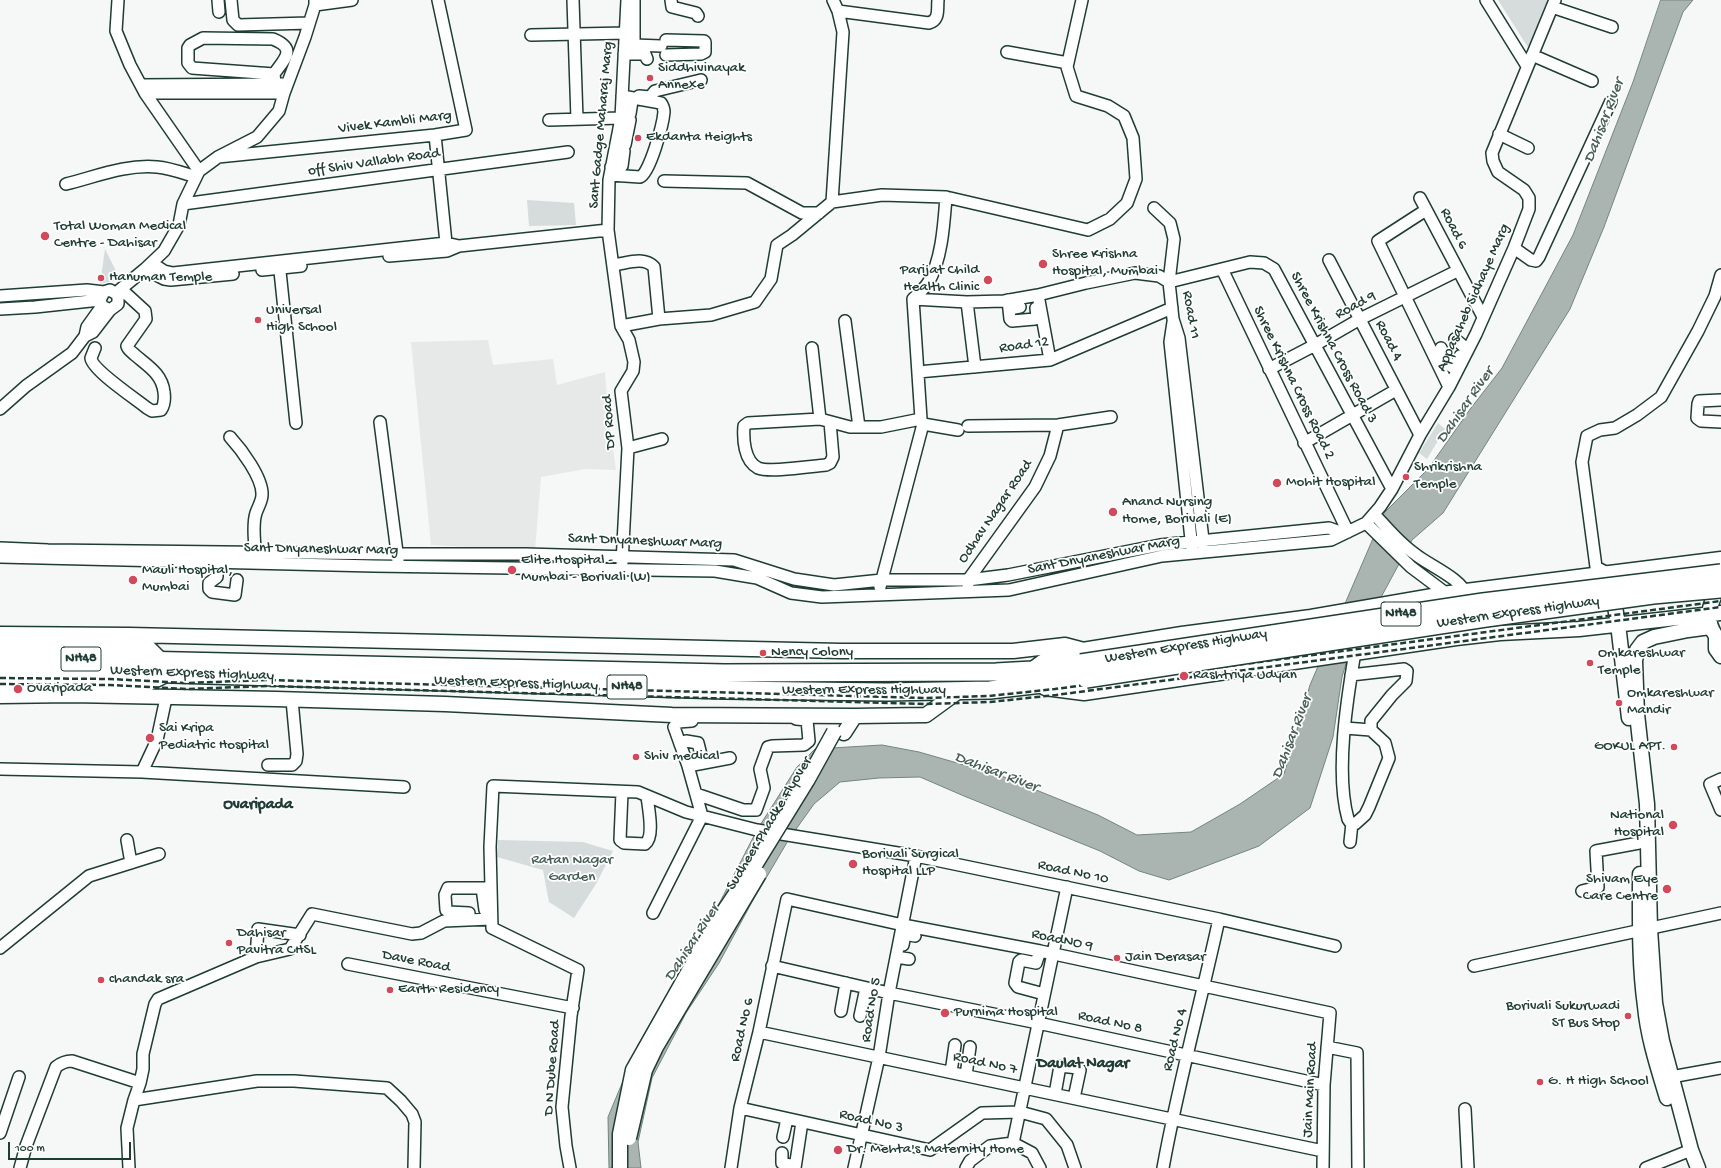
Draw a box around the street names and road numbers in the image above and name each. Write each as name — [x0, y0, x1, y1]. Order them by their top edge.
street label: Sant Gadge Maharaj Marg — [586, 41, 618, 209]
street label: Vivek Kambli Marg — [337, 107, 453, 139]
street label: off Shiv Vallabh Road — [307, 145, 441, 181]
street label: Road 6 — [1435, 205, 1471, 253]
street label: Appasaheb Sidhaye Marg — [1433, 221, 1515, 375]
street label: Shree Krishna Cross Road 3 — [1285, 269, 1381, 427]
street label: Road 9 — [1332, 288, 1380, 324]
street label: Road 11 — [1177, 290, 1203, 340]
street label: Shree Krishna Cross Road 2 — [1248, 303, 1338, 463]
street label: Road 4 — [1370, 318, 1406, 364]
street label: Road 12 — [998, 334, 1050, 358]
street label: DP Road — [599, 394, 621, 450]
street label: Odhav Nagar Road — [955, 457, 1037, 567]
street label: Sant Dnyaneshwar Marg — [567, 530, 723, 554]
street label: Sant Dnyaneshwar Marg — [1026, 532, 1182, 580]
street label: Sant Dnyaneshwar Marg — [244, 540, 398, 560]
street label: Western Express Highway — [1436, 593, 1600, 633]
road number: NH48 — [1381, 602, 1421, 626]
street label: Western Express Highway — [1104, 625, 1268, 669]
road number: NH48 — [61, 647, 101, 671]
street label: Western Express Highway — [110, 662, 274, 686]
street label: Western Express Highway — [434, 672, 598, 696]
road number: NH48 — [607, 675, 647, 699]
street label: Western Express Highway — [782, 682, 946, 700]
street label: Sudheer Phadke Flyover — [723, 754, 817, 894]
street label: Road No 10 — [1036, 857, 1110, 889]
street label: RoadNO 9 — [1029, 926, 1095, 956]
street label: Dave Road — [381, 947, 451, 977]
street label: Road No 5 — [858, 976, 886, 1044]
street label: Road No 6 — [727, 996, 759, 1064]
street label: Road No 8 — [1076, 1007, 1144, 1039]
street label: Road No 4 — [1159, 1007, 1193, 1073]
street label: D N Dube Road — [541, 1020, 565, 1116]
street label: Jain Main Road — [1300, 1042, 1322, 1138]
street label: Road No 7 — [951, 1048, 1019, 1080]
street label: Road No 3 — [837, 1106, 905, 1138]

